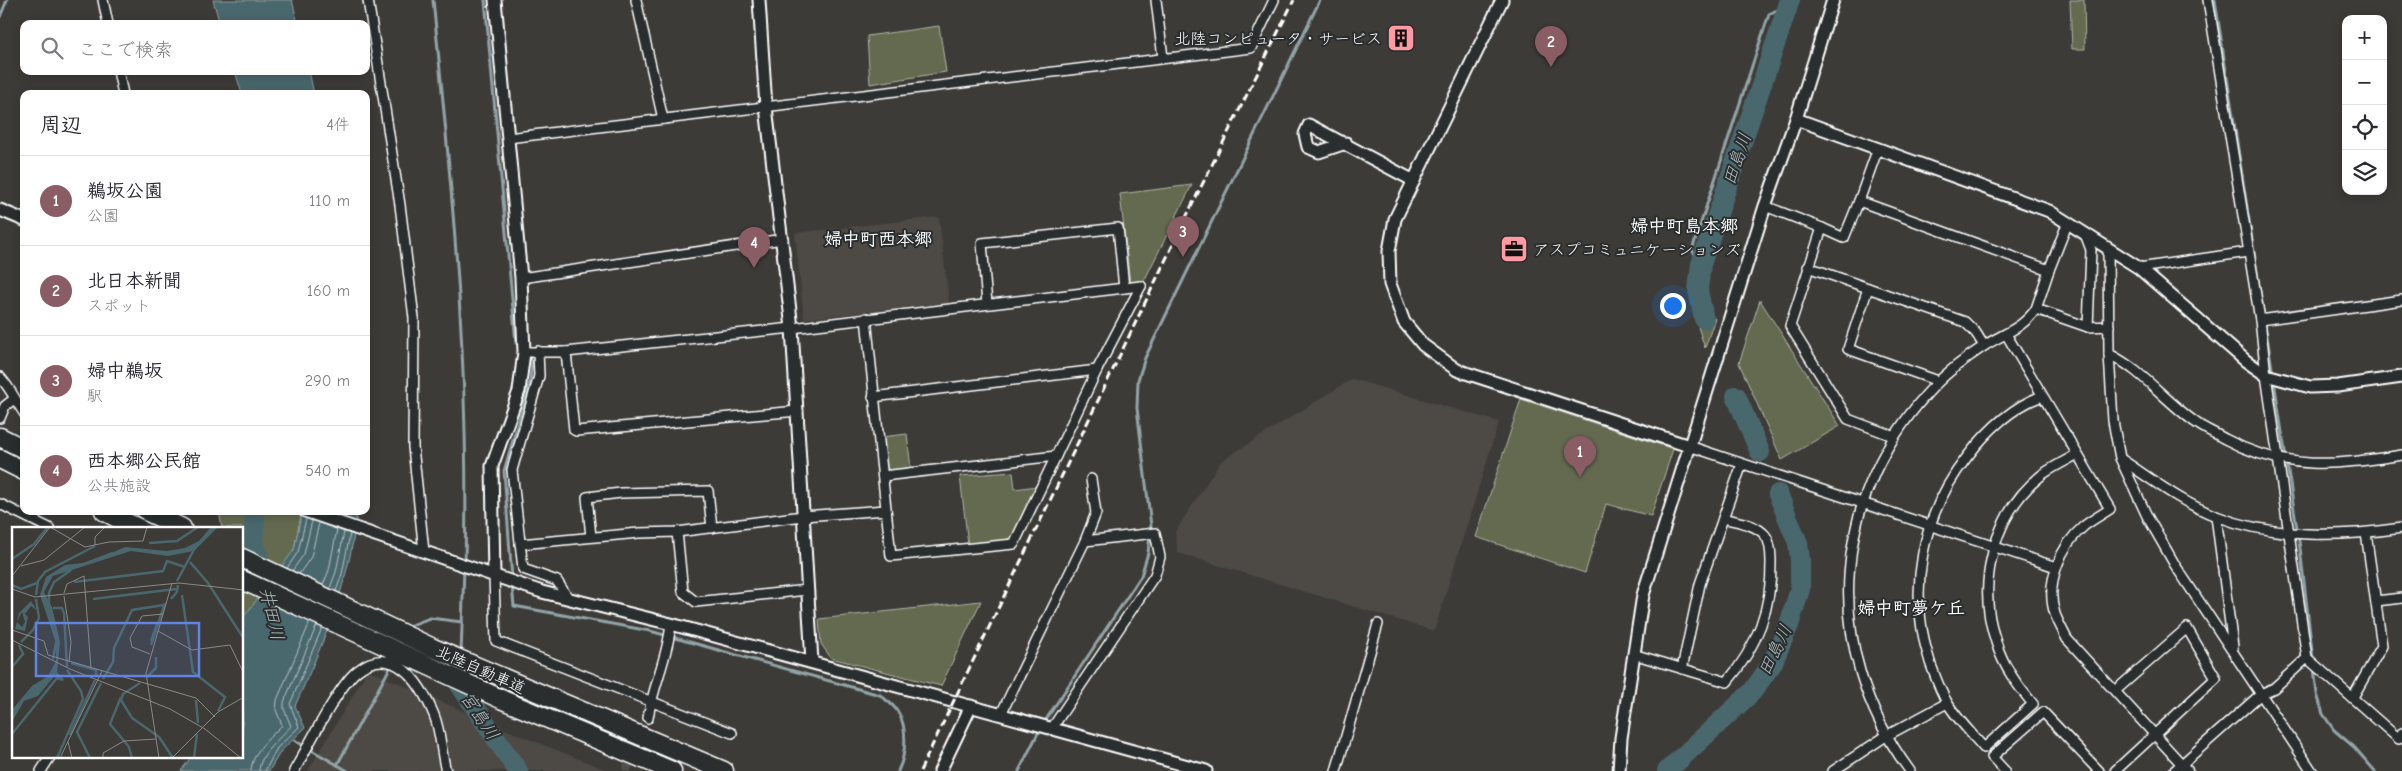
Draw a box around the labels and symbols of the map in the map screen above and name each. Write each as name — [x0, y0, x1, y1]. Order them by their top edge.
building icon: 北陸コンピュータ・サービス — [1386, 23, 1416, 53]
pin: 2 — [1535, 26, 1567, 67]
place label: 北陸コンピュータ・サービス — [1174, 30, 1382, 48]
water label: 田島川 — [1719, 130, 1756, 188]
pin: 3 — [1167, 216, 1199, 257]
district label: 婦中町島本郷 — [1630, 216, 1738, 237]
pin: 4 — [738, 227, 770, 268]
district label: 婦中町西本郷 — [824, 229, 932, 250]
office icon: アスプコミュニケーションズ — [1499, 234, 1529, 264]
place label: アスプコミュニケーションズ — [1533, 241, 1741, 259]
your location — [1660, 293, 1686, 319]
pin: 1 — [1564, 436, 1596, 477]
inset map — [12, 527, 244, 758]
water label: 井田川 — [255, 585, 288, 643]
district label: 婦中町夢ケ丘 — [1857, 598, 1965, 619]
water label: 田島川 — [1754, 621, 1797, 679]
street label: 北陸自動車道 — [433, 642, 528, 698]
water label: 宮島川 — [456, 688, 503, 745]

